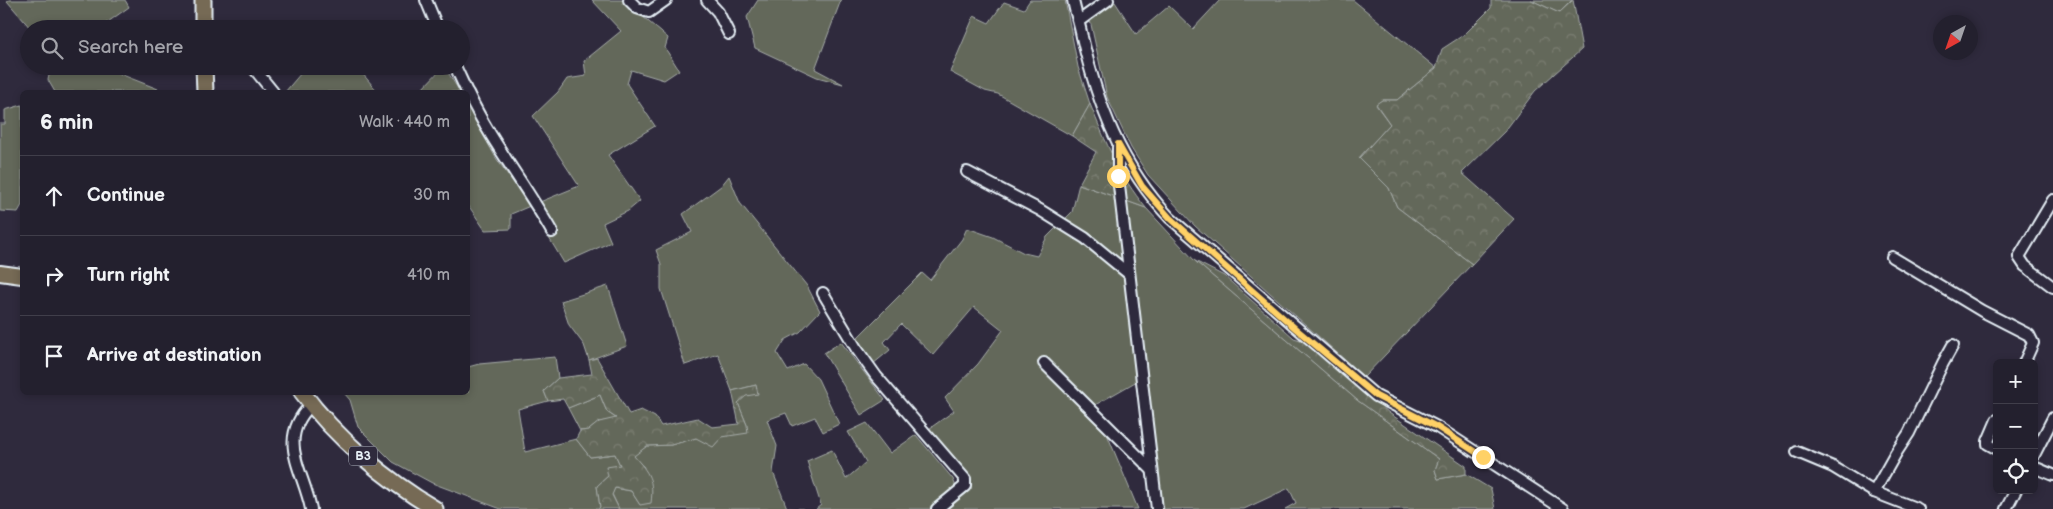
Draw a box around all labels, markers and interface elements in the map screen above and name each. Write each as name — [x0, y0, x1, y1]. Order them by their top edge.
north arrow — [1933, 15, 1978, 60]
search box — [20, 20, 470, 75]
icon: search — [38, 34, 66, 62]
text: Search here — [78, 36, 183, 59]
text: 6 min — [40, 110, 93, 135]
text: Walk · 440 m — [359, 113, 450, 132]
route start — [1107, 165, 1130, 188]
icon: ahead — [40, 182, 68, 210]
text: Continue — [87, 184, 165, 207]
text: 30 m — [413, 186, 450, 205]
icon: right — [40, 262, 68, 290]
text: Turn right — [87, 264, 170, 287]
text: 410 m — [407, 266, 450, 285]
icon: arrive — [40, 342, 68, 370]
text: Arrive at destination — [87, 344, 262, 367]
map controls — [1993, 359, 2038, 494]
button: + — [1993, 359, 2038, 404]
button: − — [1993, 404, 2038, 449]
road number: B3 — [349, 446, 377, 466]
route end — [1472, 446, 1495, 469]
button: locate — [1993, 449, 2038, 494]

